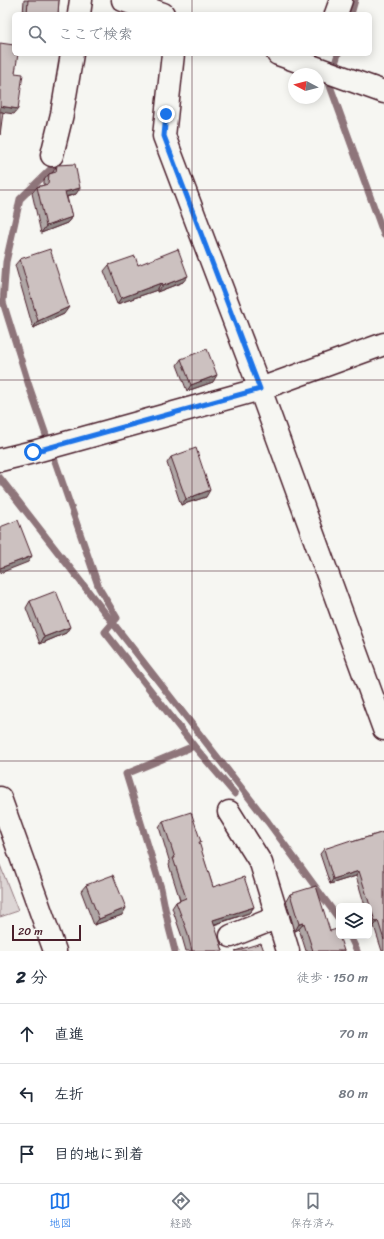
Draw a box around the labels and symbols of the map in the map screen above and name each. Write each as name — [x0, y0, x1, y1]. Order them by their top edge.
north arrow — [288, 68, 324, 104]
route end — [157, 105, 175, 123]
route start — [24, 443, 42, 461]
scale bar — [12, 923, 81, 942]

